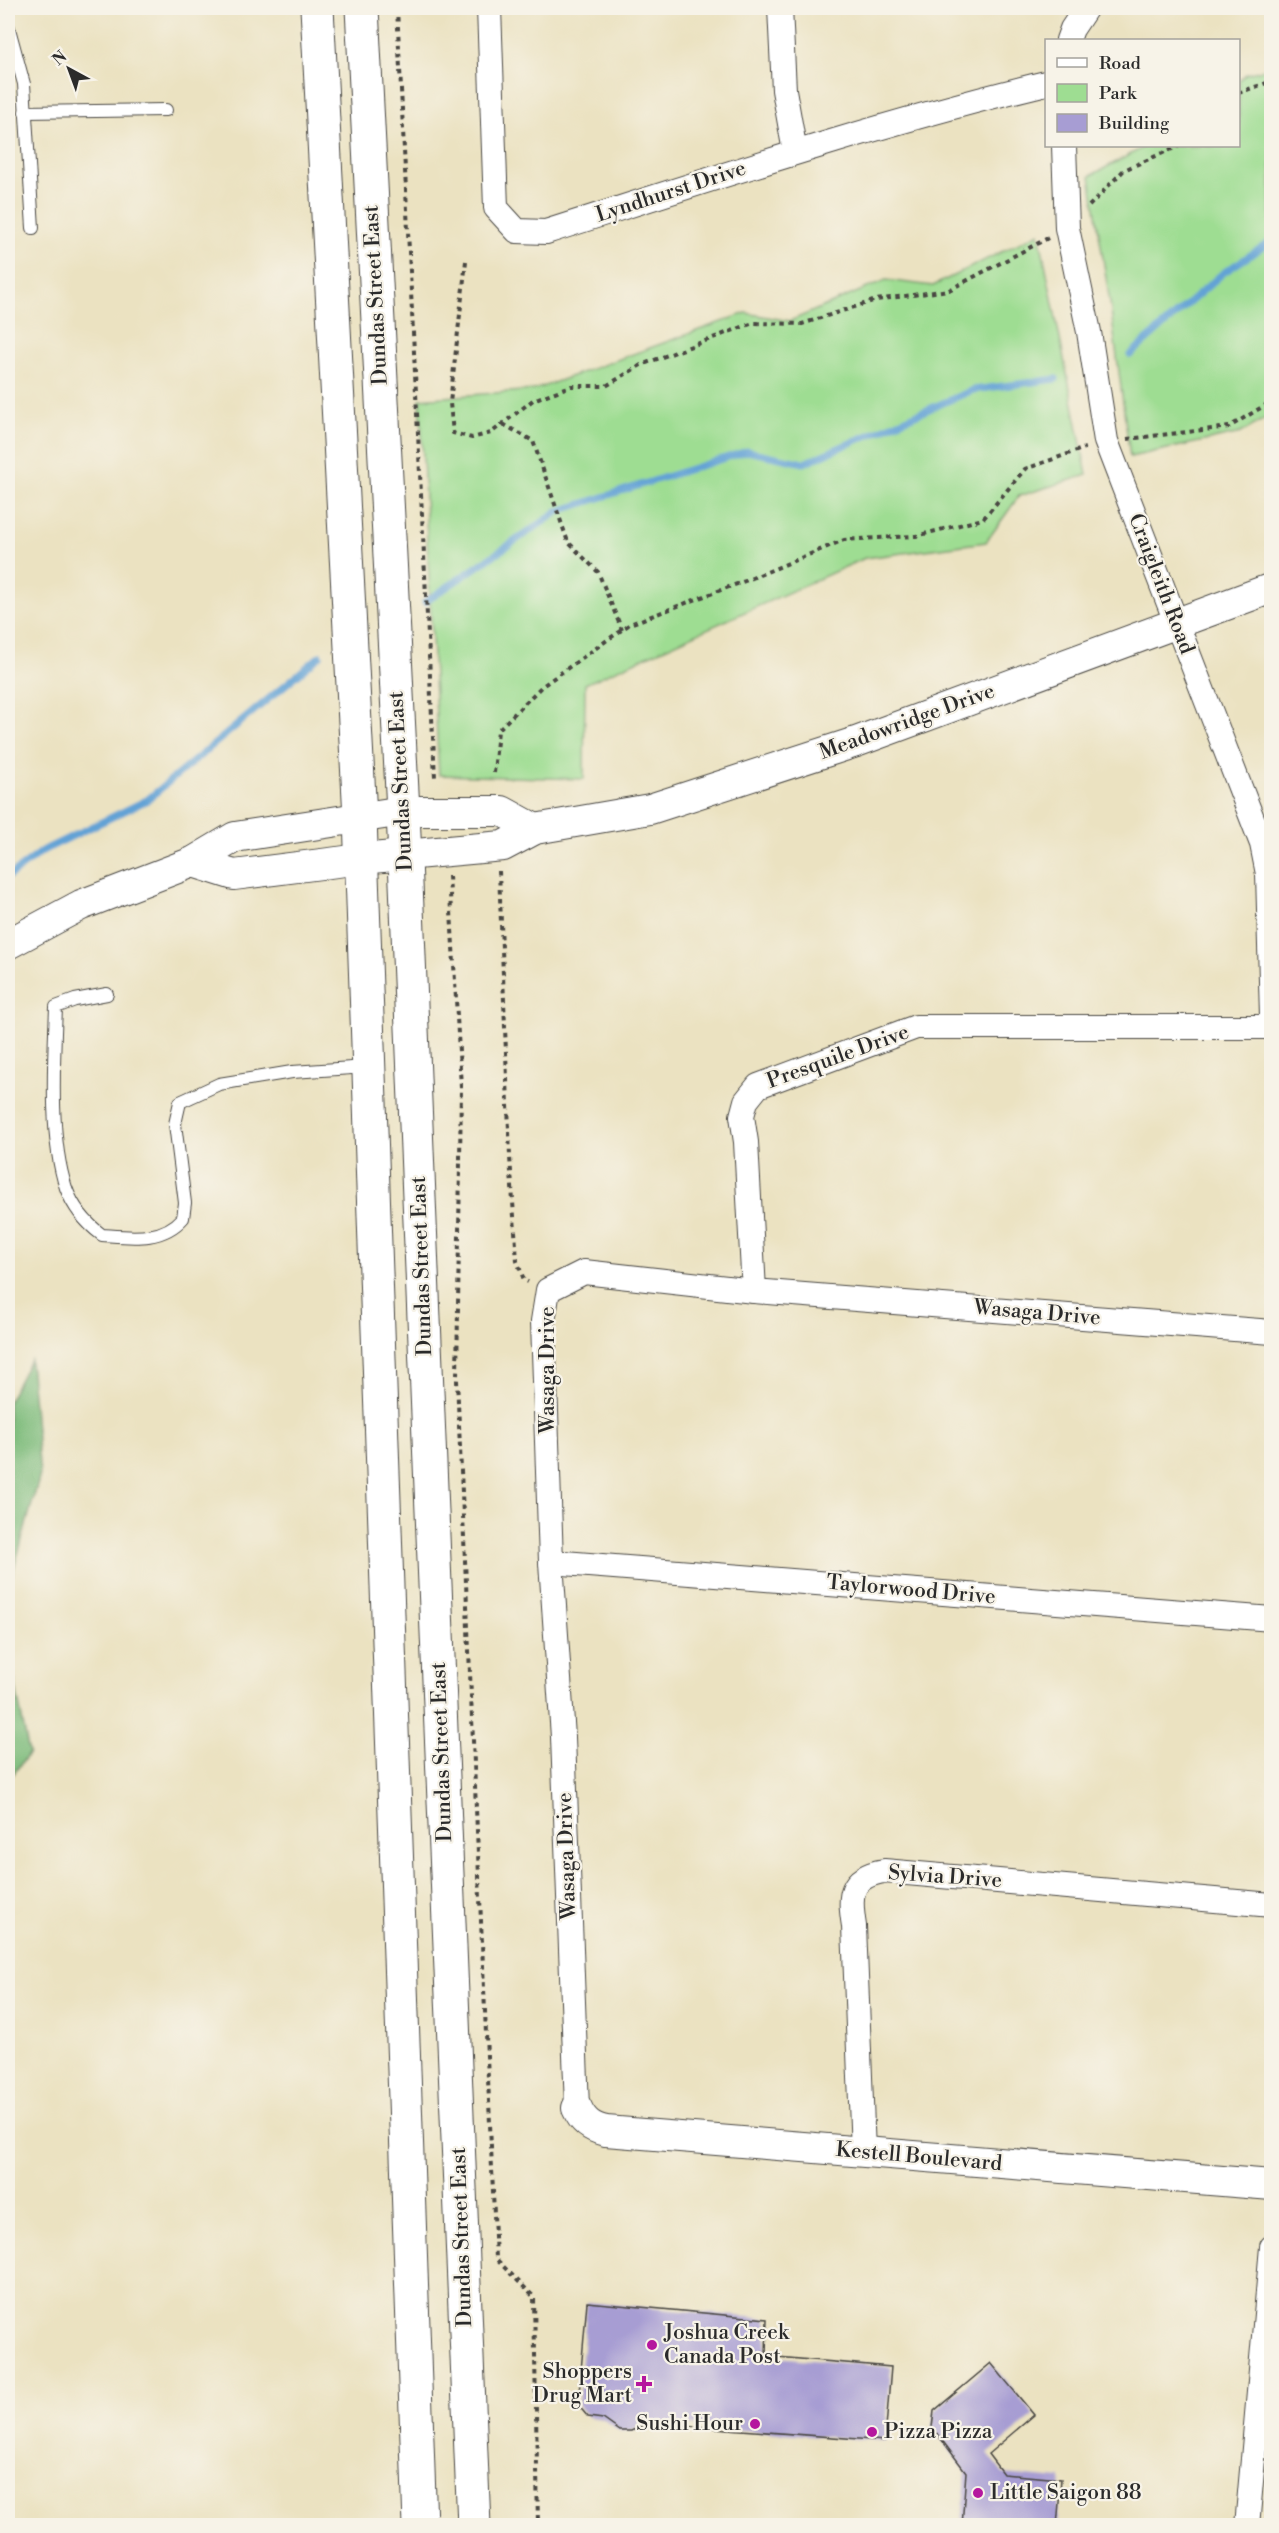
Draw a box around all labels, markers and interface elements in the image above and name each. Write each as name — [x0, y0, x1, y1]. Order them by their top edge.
north arrow — [39, 39, 99, 99]
legend — [1045, 39, 1240, 147]
text: N — [48, 47, 71, 70]
text: Road — [1099, 52, 1142, 75]
text: Park — [1099, 82, 1138, 105]
text: Building — [1098, 112, 1170, 135]
street label: Lyndhurst Drive — [593, 156, 749, 228]
street label: Dundas Street East — [358, 204, 394, 386]
street label: Craigleith Road — [1122, 510, 1200, 658]
street label: Meadowridge Drive — [816, 678, 998, 766]
street label: Dundas Street East — [383, 690, 419, 872]
street label: Presquile Drive — [763, 1019, 913, 1095]
street label: Dundas Street East — [406, 1175, 438, 1356]
street label: Wasaga Drive — [971, 1294, 1102, 1332]
street label: Wasaga Drive — [535, 1306, 561, 1435]
street label: Taylorwood Drive — [825, 1570, 997, 1610]
street label: Dundas Street East — [426, 1661, 458, 1842]
street label: Wasaga Drive — [552, 1792, 582, 1921]
street label: Sylvia Drive — [887, 1860, 1003, 1894]
street label: Kestell Boulevard — [835, 2137, 1003, 2177]
street label: Dundas Street East — [446, 2146, 478, 2327]
place label: Joshua Creek Canada Post — [663, 2320, 790, 2370]
marker: Joshua Creek Canada Post — [645, 2338, 659, 2352]
place label: Shoppers Drug Mart — [533, 2359, 633, 2409]
marker: Shoppers Drug Mart — [637, 2377, 651, 2391]
place label: Sushi Hour — [636, 2411, 743, 2437]
marker: Sushi Hour — [748, 2417, 762, 2431]
place label: Pizza Pizza — [884, 2419, 993, 2445]
marker: Pizza Pizza — [865, 2425, 879, 2439]
place label: Little Saigon 88 — [990, 2480, 1142, 2506]
marker: Little Saigon 88 — [971, 2486, 985, 2500]

